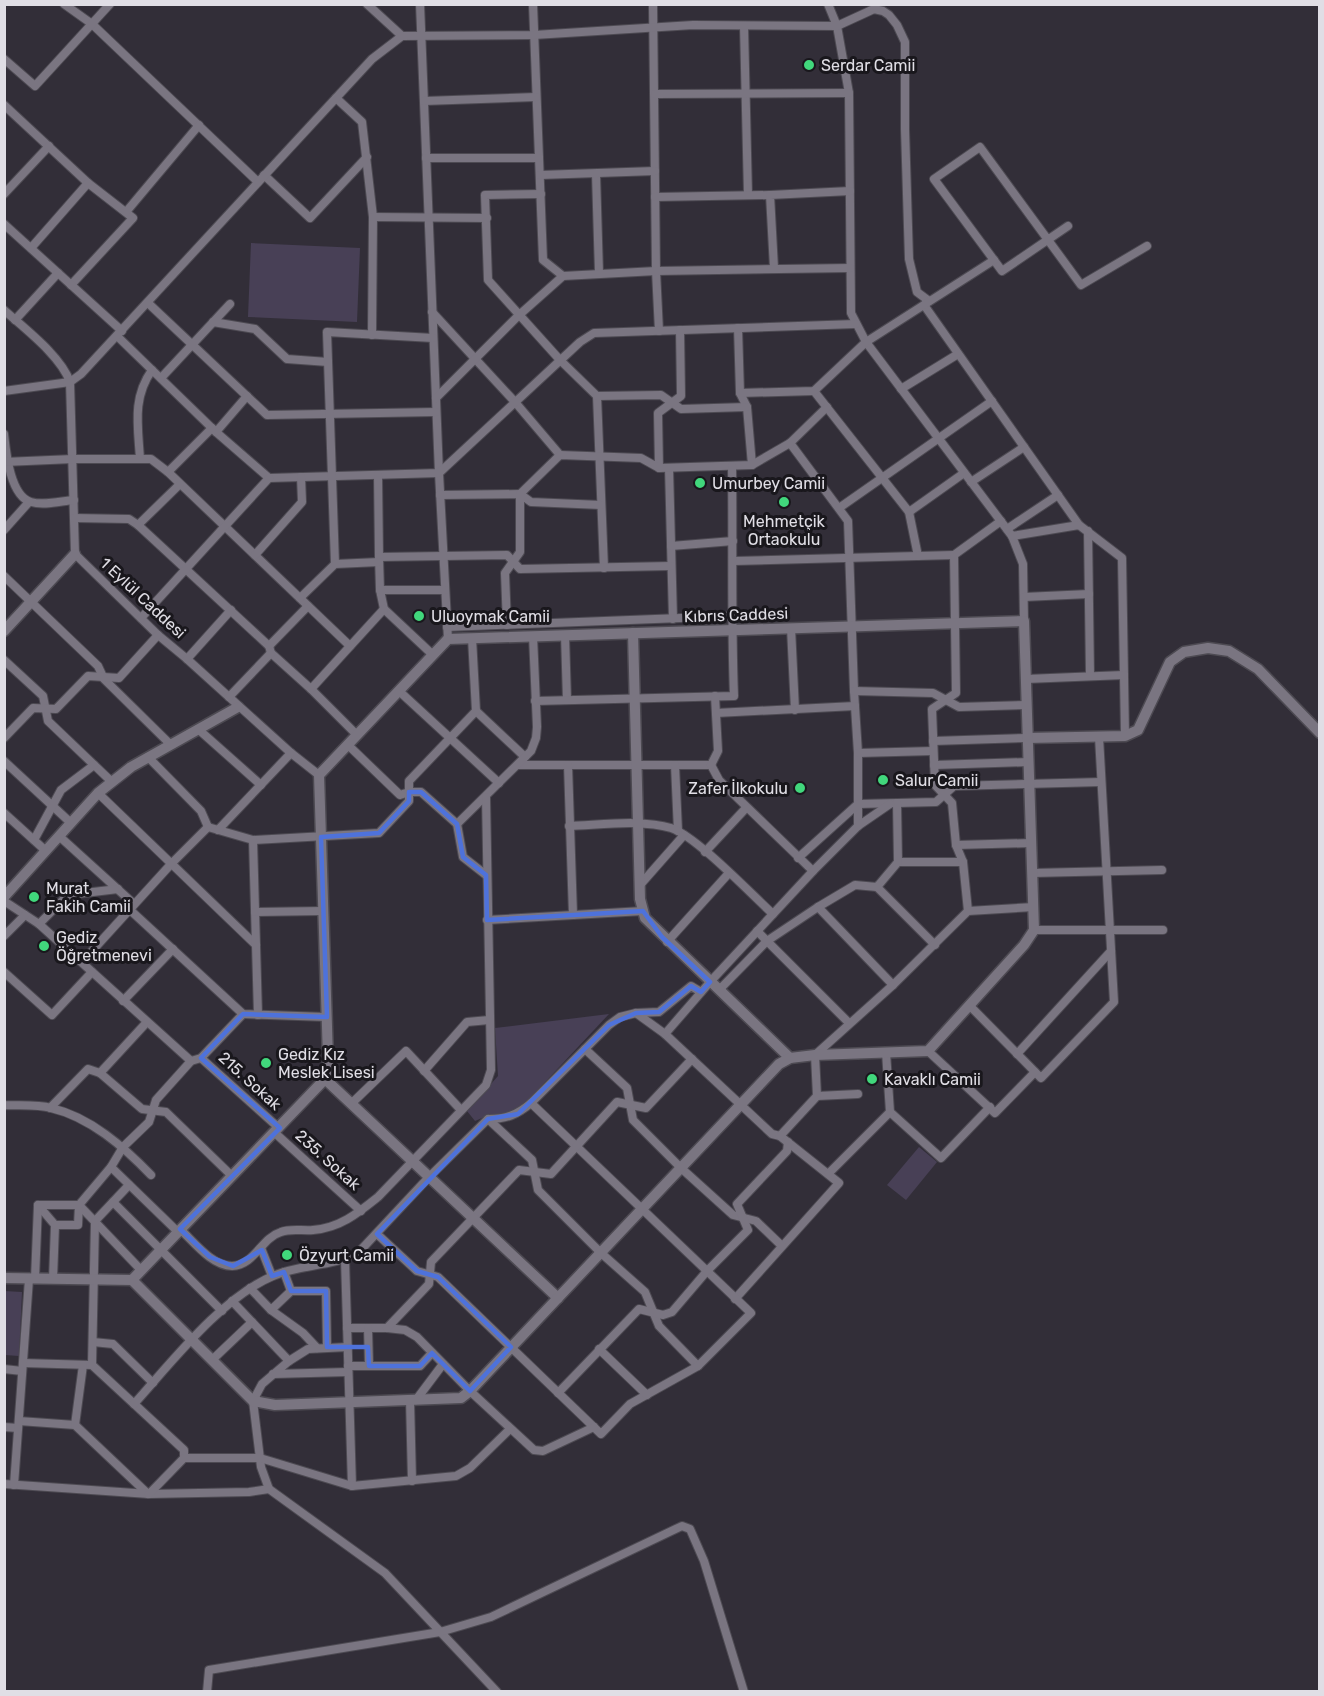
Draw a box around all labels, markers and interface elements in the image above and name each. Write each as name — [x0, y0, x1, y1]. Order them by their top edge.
place label: Serdar Camii — [821, 56, 915, 75]
marker: Serdar Camii — [802, 58, 816, 72]
place label: Umurbey Camii — [712, 474, 825, 493]
marker: Umurbey Camii — [693, 476, 707, 490]
marker: Mehmetçik Ortaokulu — [777, 495, 791, 509]
place label: Mehmetçik Ortaokulu — [743, 512, 826, 549]
street label: 1 Eylül Caddesi — [96, 554, 190, 642]
street label: Kıbrıs Caddesi — [683, 604, 789, 626]
place label: Uluoymak Camii — [431, 607, 550, 626]
marker: Uluoymak Camii — [412, 609, 426, 623]
place label: Salur Camii — [895, 771, 978, 790]
marker: Salur Camii — [876, 773, 890, 787]
place label: Zafer İlkokulu — [688, 779, 788, 798]
marker: Zafer İlkokulu — [793, 781, 807, 795]
place label: Murat Fakih Camii — [46, 879, 131, 916]
marker: Murat Fakih Camii — [27, 890, 41, 904]
place label: Gediz Öğretmenevi — [56, 928, 152, 965]
marker: Gediz Öğretmenevi — [37, 939, 51, 953]
place label: Gediz Kız Meslek Lisesi — [278, 1045, 375, 1082]
street label: 215. Sokak — [215, 1048, 286, 1115]
marker: Gediz Kız Meslek Lisesi — [259, 1056, 273, 1070]
place label: Kavaklı Camii — [884, 1070, 981, 1089]
marker: Kavaklı Camii — [865, 1072, 879, 1086]
street label: 235. Sokak — [292, 1126, 365, 1195]
place label: Özyurt Camii — [299, 1246, 394, 1265]
marker: Özyurt Camii — [280, 1248, 294, 1262]

